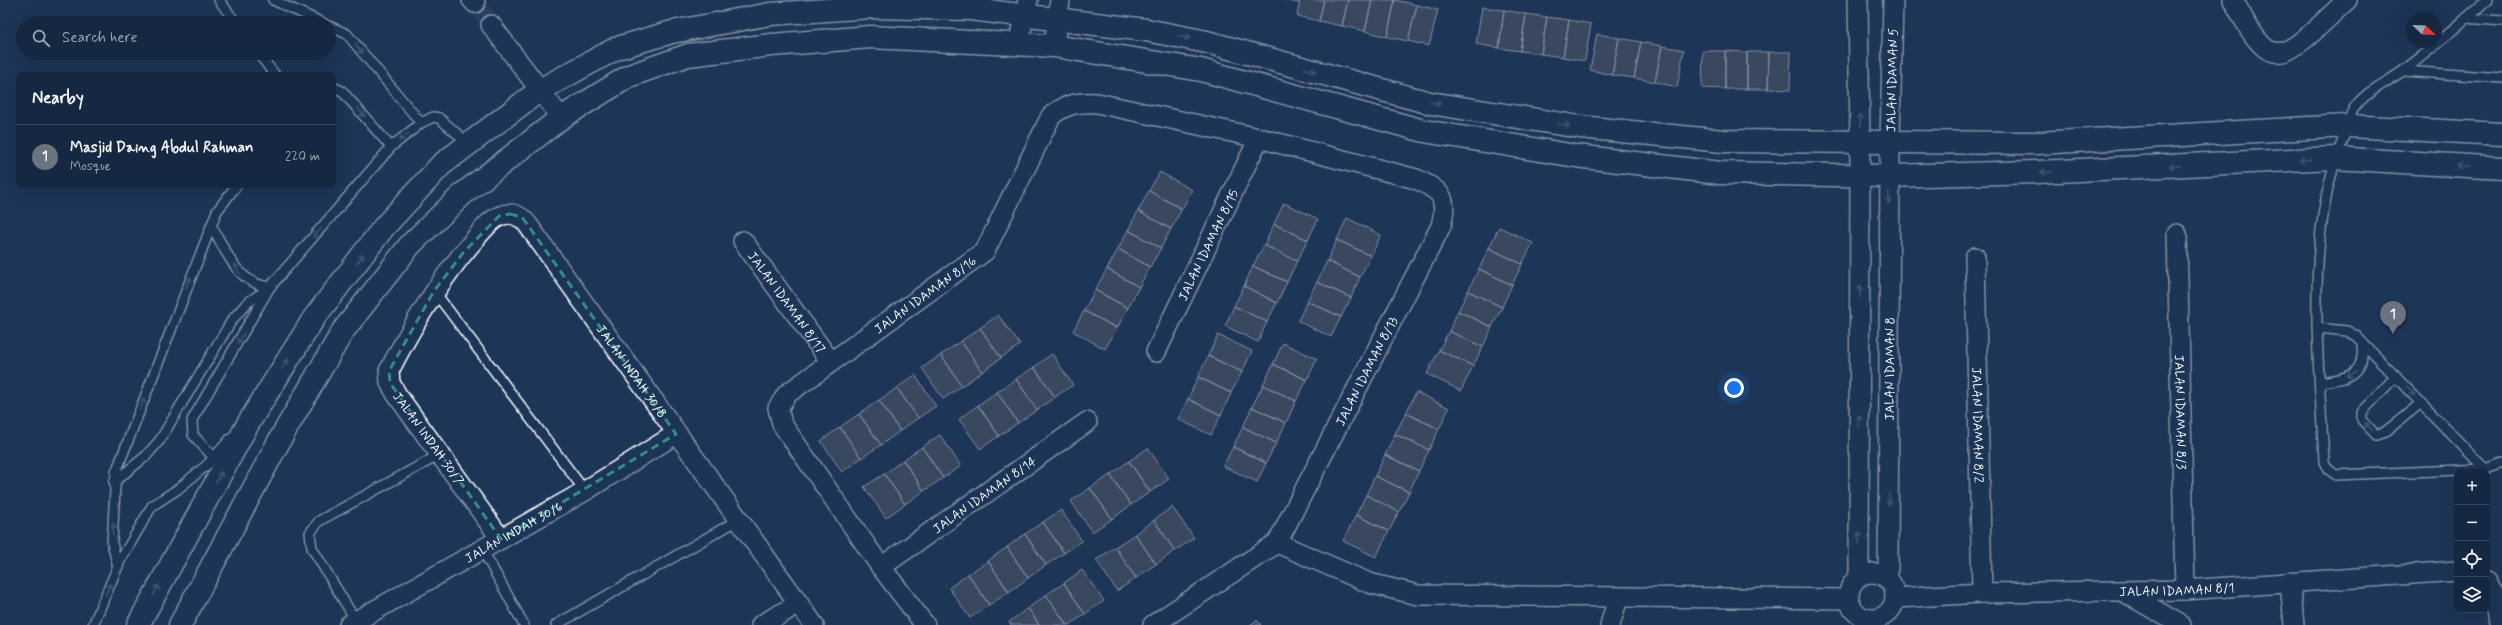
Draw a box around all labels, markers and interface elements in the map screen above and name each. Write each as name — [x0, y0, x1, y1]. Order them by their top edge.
north arrow — [2406, 12, 2442, 48]
search box — [16, 16, 336, 60]
icon: search — [30, 27, 52, 49]
text: Search here — [62, 28, 138, 48]
street label: JALAN IDAMAN 5 — [1883, 28, 1902, 132]
one-way arrow — [1177, 34, 1190, 42]
one-way arrow — [355, 43, 364, 54]
one-way arrow — [1303, 67, 1316, 74]
text: Nearby — [32, 87, 84, 109]
one-way arrow — [1429, 100, 1442, 108]
one-way arrow — [357, 107, 366, 118]
one-way arrow — [1856, 114, 1864, 127]
one-way arrow — [1557, 121, 1570, 129]
one-way arrow — [398, 132, 409, 141]
text: Masjid Daing Abdul Rahman — [70, 138, 253, 158]
text: 1 — [42, 148, 48, 165]
text: 220 m — [285, 148, 320, 165]
one-way arrow — [2299, 156, 2312, 163]
text: Mosque — [70, 158, 111, 175]
one-way arrow — [2169, 162, 2182, 169]
one-way arrow — [2457, 162, 2470, 169]
one-way arrow — [2040, 168, 2053, 175]
street label: JALAN IDAMAN 8/15 — [1175, 187, 1243, 304]
one-way arrow — [1885, 191, 1893, 204]
one-way arrow — [312, 228, 321, 238]
street label: JALAN IDAMAN 8/17 — [743, 248, 829, 357]
one-way arrow — [355, 253, 364, 264]
street label: JALAN IDAMAN 8/16 — [871, 253, 980, 338]
one-way arrow — [233, 263, 241, 275]
one-way arrow — [185, 277, 193, 289]
one-way arrow — [1856, 285, 1864, 298]
pin: 1 — [2380, 301, 2406, 334]
street label: JALAN IDAMAN 8/13 — [1332, 314, 1402, 429]
street label: JALAN IDAMAN 8 — [1882, 317, 1899, 421]
street label: JALAN INDAH 30/8 — [592, 322, 670, 422]
one-way arrow — [237, 332, 245, 343]
street label: JALAN IDAMAN 8/3 — [2170, 354, 2189, 470]
one-way arrow — [281, 358, 289, 370]
street label: JALAN IDAMAN 8/2 — [1967, 367, 1987, 484]
one-way arrow — [2346, 370, 2358, 378]
your location — [1724, 378, 1744, 398]
one-way arrow — [2406, 386, 2416, 396]
street label: JALAN INDAH 30/7 — [388, 389, 467, 489]
one-way arrow — [139, 398, 147, 410]
one-way arrow — [1855, 415, 1863, 428]
one-way arrow — [2364, 422, 2374, 432]
street label: JALAN IDAMAN 8/14 — [930, 453, 1040, 538]
map controls — [2454, 469, 2490, 613]
button: + — [2454, 469, 2490, 505]
one-way arrow — [215, 471, 223, 483]
one-way arrow — [1885, 492, 1893, 505]
street label: JALAN INDAH 30/6 — [462, 498, 566, 567]
button: − — [2454, 505, 2490, 541]
one-way arrow — [109, 523, 116, 536]
one-way arrow — [1855, 532, 1863, 545]
button: locate — [2454, 541, 2490, 577]
button: layers — [2454, 577, 2490, 613]
street label: JALAN IDAMAN 8/1 — [2119, 580, 2235, 601]
one-way arrow — [105, 584, 112, 596]
one-way arrow — [153, 585, 160, 597]

